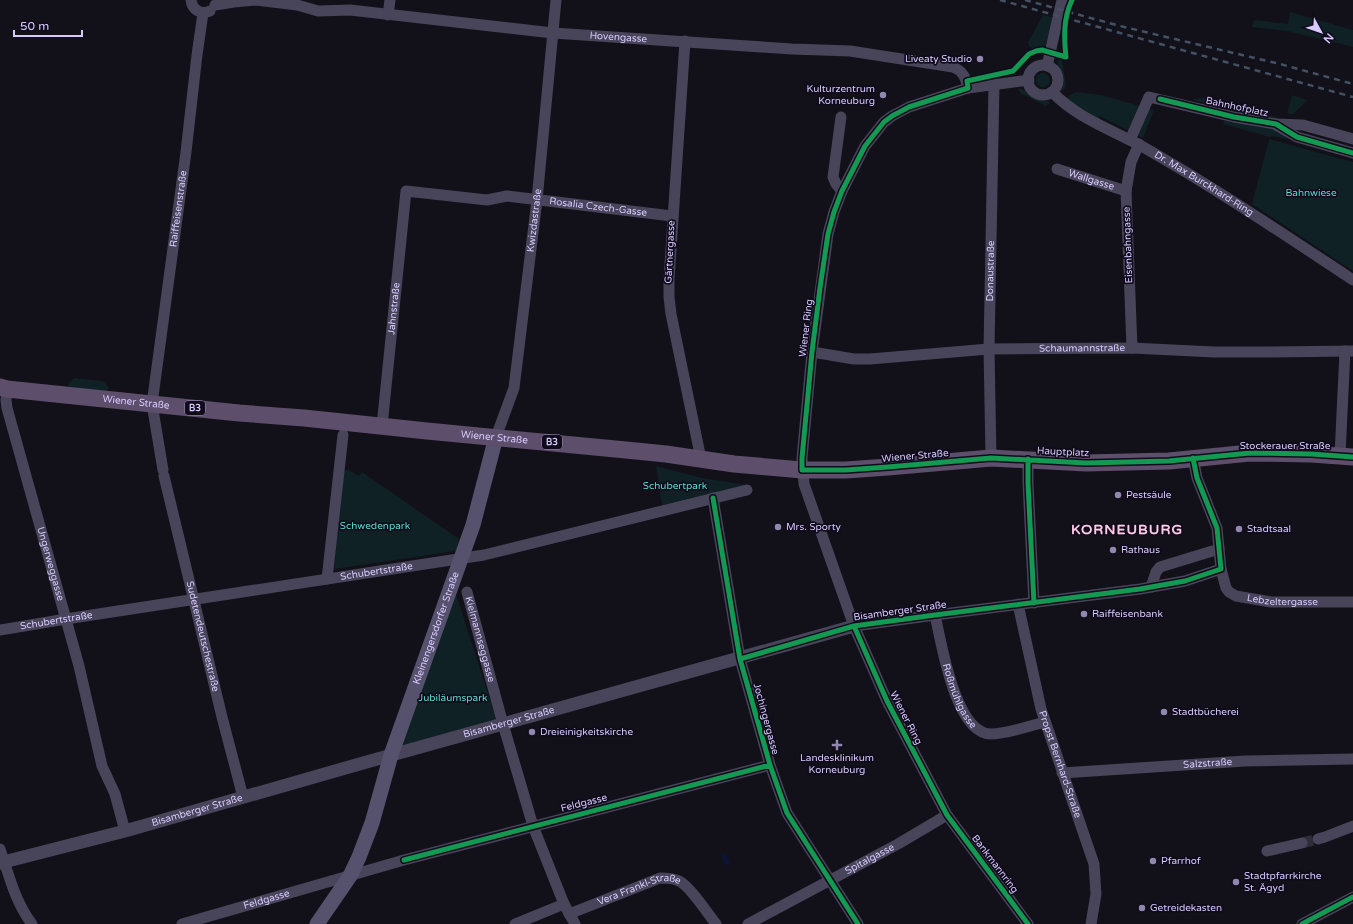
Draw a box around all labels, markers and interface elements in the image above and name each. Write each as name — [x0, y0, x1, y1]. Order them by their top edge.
scale bar — [14, 12, 82, 38]
north arrow — [1301, 12, 1341, 52]
text: 50 m — [20, 19, 49, 33]
street label: Hovengasse — [589, 29, 648, 45]
text: N — [1320, 31, 1336, 46]
place label: Liveaty Studio — [905, 53, 972, 65]
marker: Liveaty Studio — [975, 54, 985, 64]
place label: Kulturzentrum Korneuburg — [806, 83, 875, 107]
marker: Kulturzentrum Korneuburg — [878, 90, 888, 100]
street label: Bahnhofplatz — [1205, 95, 1269, 120]
street label: Dr. Max Burckhard-Ring — [1152, 149, 1256, 219]
street label: Wallgasse — [1067, 167, 1116, 193]
street label: Raiffeisenstraße — [167, 169, 190, 248]
park label: Bahnwiese — [1285, 187, 1337, 199]
street label: Kwizdastraße — [525, 188, 544, 253]
street label: Rosalia Czech-Gasse — [549, 195, 648, 219]
street label: Eisenbahngasse — [1121, 206, 1135, 284]
street label: Gärtnergasse — [662, 220, 678, 284]
street label: Donaustraße — [984, 240, 997, 302]
street label: Jahnstraße — [385, 282, 403, 335]
street label: Wiener Ring — [796, 298, 816, 358]
street label: Schaumannstraße — [1039, 342, 1125, 355]
street label: Wiener Straße — [102, 393, 171, 412]
road number: B3 — [185, 401, 205, 415]
street label: Wiener Straße — [460, 428, 529, 447]
road number: B3 — [542, 435, 562, 449]
street label: Stockerauer Straße — [1240, 440, 1331, 452]
street label: Hauptplatz — [1037, 445, 1089, 459]
street label: Wiener Straße — [881, 447, 949, 465]
park label: Schubertpark — [643, 480, 708, 492]
place label: Pestsäule — [1126, 489, 1172, 501]
marker: Pestsäule — [1113, 490, 1123, 500]
park label: Schwedenpark — [340, 520, 411, 532]
place label: Mrs. Sporty — [786, 521, 841, 533]
district label: KORNEUBURG — [1071, 521, 1183, 538]
marker: Mrs. Sporty — [773, 522, 783, 532]
place label: Stadtsaal — [1247, 523, 1291, 535]
marker: Stadtsaal — [1234, 524, 1244, 534]
street label: Ungerweggasse — [34, 526, 67, 603]
place label: Rathaus — [1121, 544, 1160, 556]
marker: Rathaus — [1108, 545, 1118, 555]
street label: Schubertstraße — [339, 560, 414, 583]
street label: Kleinengersdorfer Straße — [411, 570, 462, 686]
street label: Sudetendeutschestraße — [184, 580, 222, 693]
street label: Lebzeltergasse — [1246, 592, 1318, 608]
street label: Kielmannseggasse — [462, 595, 497, 684]
street label: Bisamberger Straße — [853, 598, 948, 623]
place label: Raiffeisenbank — [1092, 608, 1163, 620]
street label: Schubertstraße — [19, 609, 94, 633]
marker: Raiffeisenbank — [1079, 609, 1089, 619]
street label: Roßmühlgasse — [940, 662, 979, 731]
street label: Jochingergasse — [751, 682, 781, 756]
street label: Wiener Ring — [887, 689, 925, 747]
park label: Jubiläumspark — [419, 692, 488, 704]
street label: Bisamberger Straße — [462, 704, 556, 741]
place label: Stadtbücherei — [1172, 706, 1239, 718]
marker: Stadtbücherei — [1159, 707, 1169, 717]
street label: Propst Bernhard-Straße — [1036, 709, 1084, 820]
place label: Dreieinigkeitskirche — [540, 726, 633, 738]
marker: Dreieinigkeitskirche — [527, 727, 537, 737]
marker: Landesklinikum Korneuburg — [831, 739, 843, 751]
place label: Landesklinikum Korneuburg — [800, 752, 874, 776]
street label: Salzstraße — [1183, 756, 1233, 771]
street label: Feldgasse — [560, 791, 609, 815]
street label: Bisamberger Straße — [150, 792, 244, 829]
street label: Bankmannring — [969, 833, 1021, 895]
street label: Spitalgasse — [843, 841, 897, 877]
place label: Pfarrhof — [1161, 855, 1201, 867]
marker: Pfarrhof — [1148, 856, 1158, 866]
place label: Stadtpfarrkirche St. Ägyd — [1244, 870, 1322, 894]
street label: Vera Frankl-Straße — [596, 872, 683, 908]
marker: Stadtpfarrkirche St. Ägyd — [1231, 877, 1241, 887]
street label: Feldgasse — [242, 887, 291, 912]
place label: Getreidekasten — [1150, 902, 1222, 914]
marker: Getreidekasten — [1137, 903, 1147, 913]

